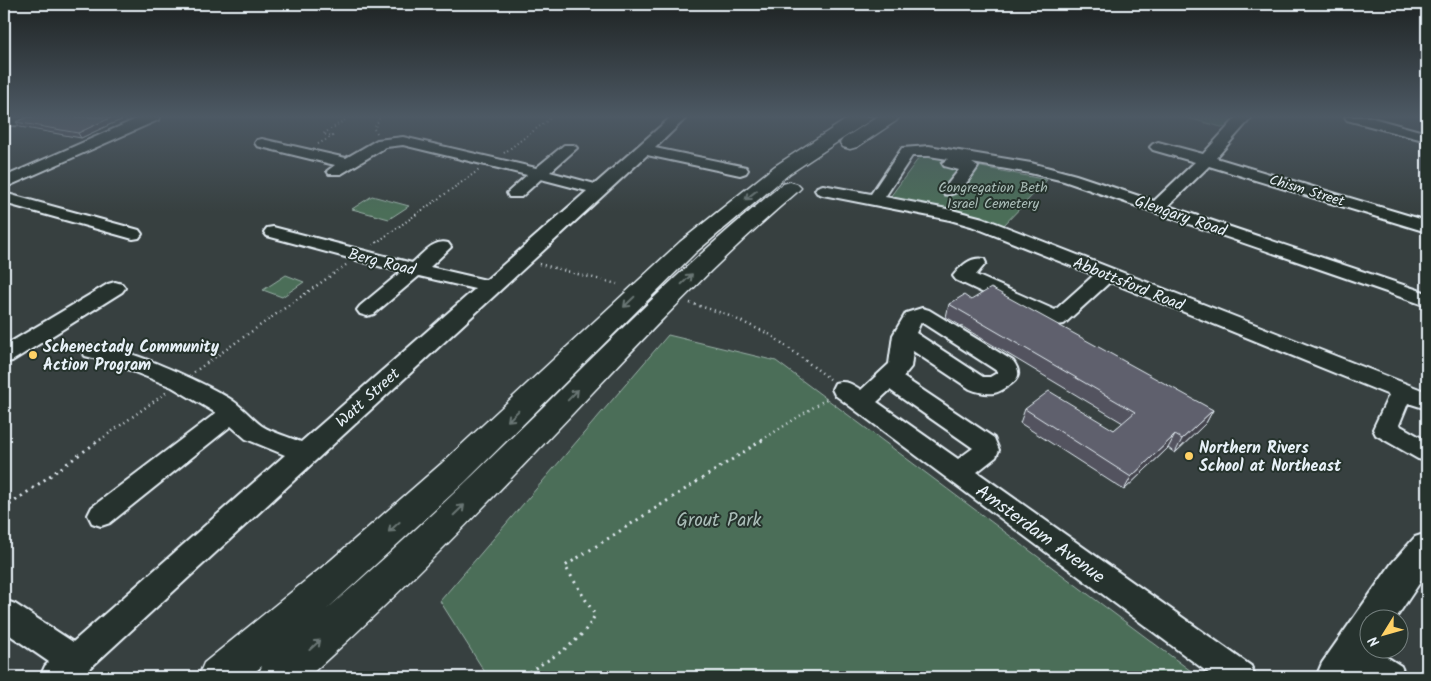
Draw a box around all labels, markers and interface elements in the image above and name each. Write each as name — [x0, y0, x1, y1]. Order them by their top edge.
street label: Chism Street — [1266, 169, 1348, 213]
park label: Congregation Beth Israel Cemetery — [938, 177, 1048, 215]
one-way arrow — [745, 189, 758, 200]
street label: Glengary Road — [1131, 189, 1231, 244]
street label: Berg Road — [345, 242, 419, 283]
street label: Abbottsford Road — [1069, 251, 1189, 318]
one-way arrow — [680, 273, 692, 285]
one-way arrow — [622, 296, 635, 308]
place label: Schenectady Community Action Program — [43, 335, 220, 378]
marker: Schenectady Community Action Program — [27, 349, 39, 361]
street label: Watt Street — [330, 362, 406, 434]
one-way arrow — [567, 389, 579, 401]
one-way arrow — [507, 409, 519, 421]
place label: Northern Rivers School at Northeast — [1199, 436, 1342, 479]
marker: Northern Rivers School at Northeast — [1183, 450, 1195, 462]
street label: Amsterdam Avenue — [969, 477, 1111, 592]
one-way arrow — [453, 504, 465, 516]
park label: Grout Park — [676, 506, 762, 536]
one-way arrow — [388, 521, 401, 533]
north arrow — [1358, 608, 1408, 658]
text: N — [1363, 631, 1386, 651]
one-way arrow — [308, 639, 321, 651]

